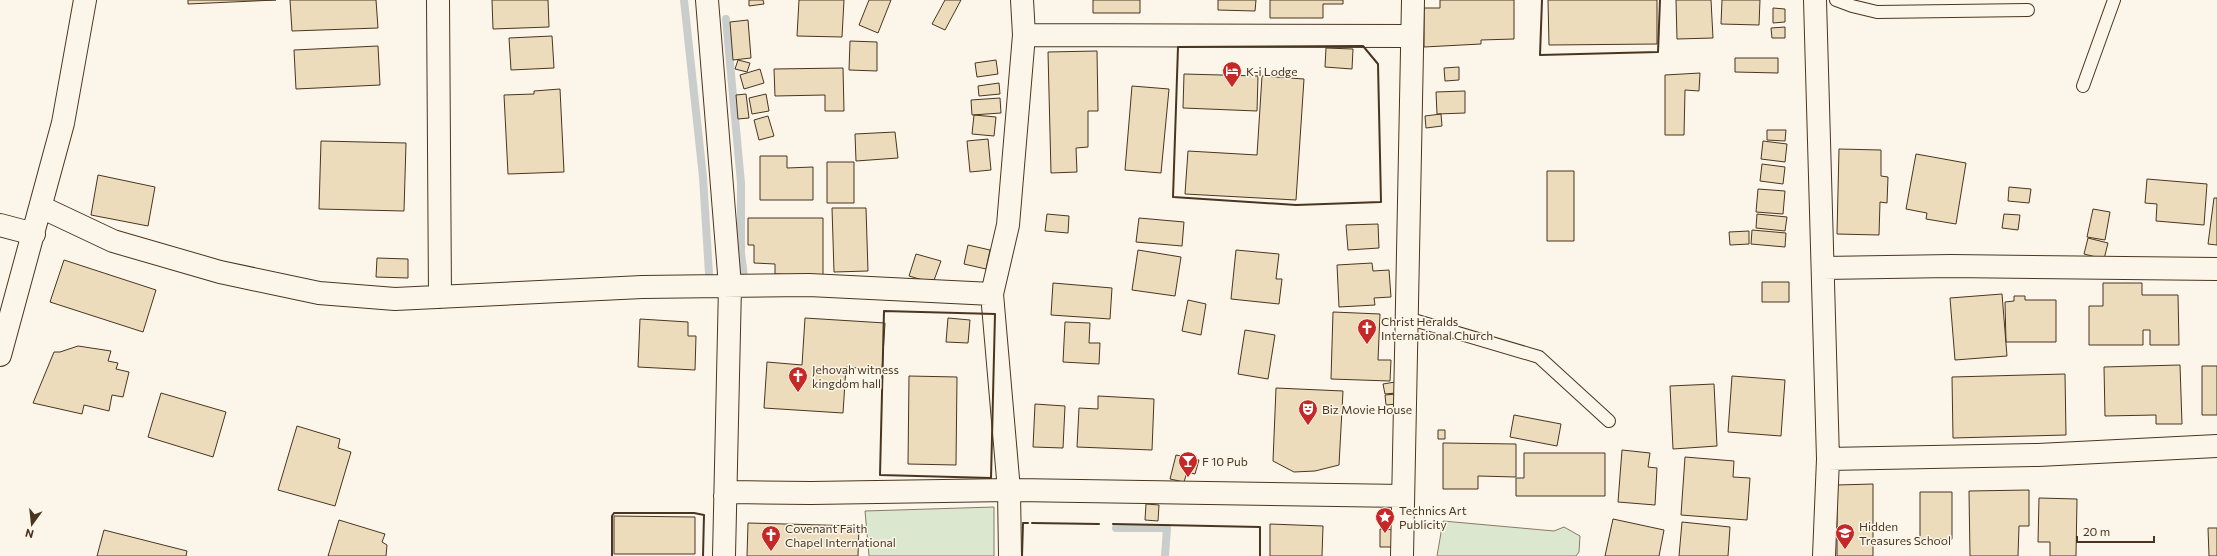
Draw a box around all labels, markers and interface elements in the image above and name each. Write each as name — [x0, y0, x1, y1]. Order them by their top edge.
hotel icon: K-i Lodge — [1221, 60, 1243, 88]
place label: K-i Lodge — [1246, 64, 1298, 78]
place label: Christ Heralds International Church — [1381, 314, 1493, 342]
church icon: Christ Heralds International Church — [1356, 317, 1378, 345]
place label: Jehovah witness kingdom hall — [812, 362, 899, 390]
church icon: Jehovah witness kingdom hall — [787, 365, 809, 393]
theatre icon: Biz Movie House — [1297, 398, 1319, 426]
place label: Biz Movie House — [1322, 402, 1412, 416]
bar icon: F 10 Pub — [1177, 450, 1199, 478]
place label: F 10 Pub — [1202, 454, 1248, 468]
place label: Technics Art Publicity — [1399, 503, 1467, 531]
north arrow — [12, 504, 52, 544]
place icon: Technics Art Publicity — [1374, 506, 1396, 534]
scale bar — [2077, 518, 2154, 544]
place label: Hidden Treasures School — [1859, 519, 1951, 547]
place label: Covenant Faith Chapel International — [785, 521, 896, 549]
school or university icon: Hidden Treasures School — [1834, 522, 1856, 550]
church icon: Covenant Faith Chapel International — [760, 524, 782, 552]
text: 20 m — [2083, 524, 2110, 538]
text: N — [24, 527, 35, 541]

